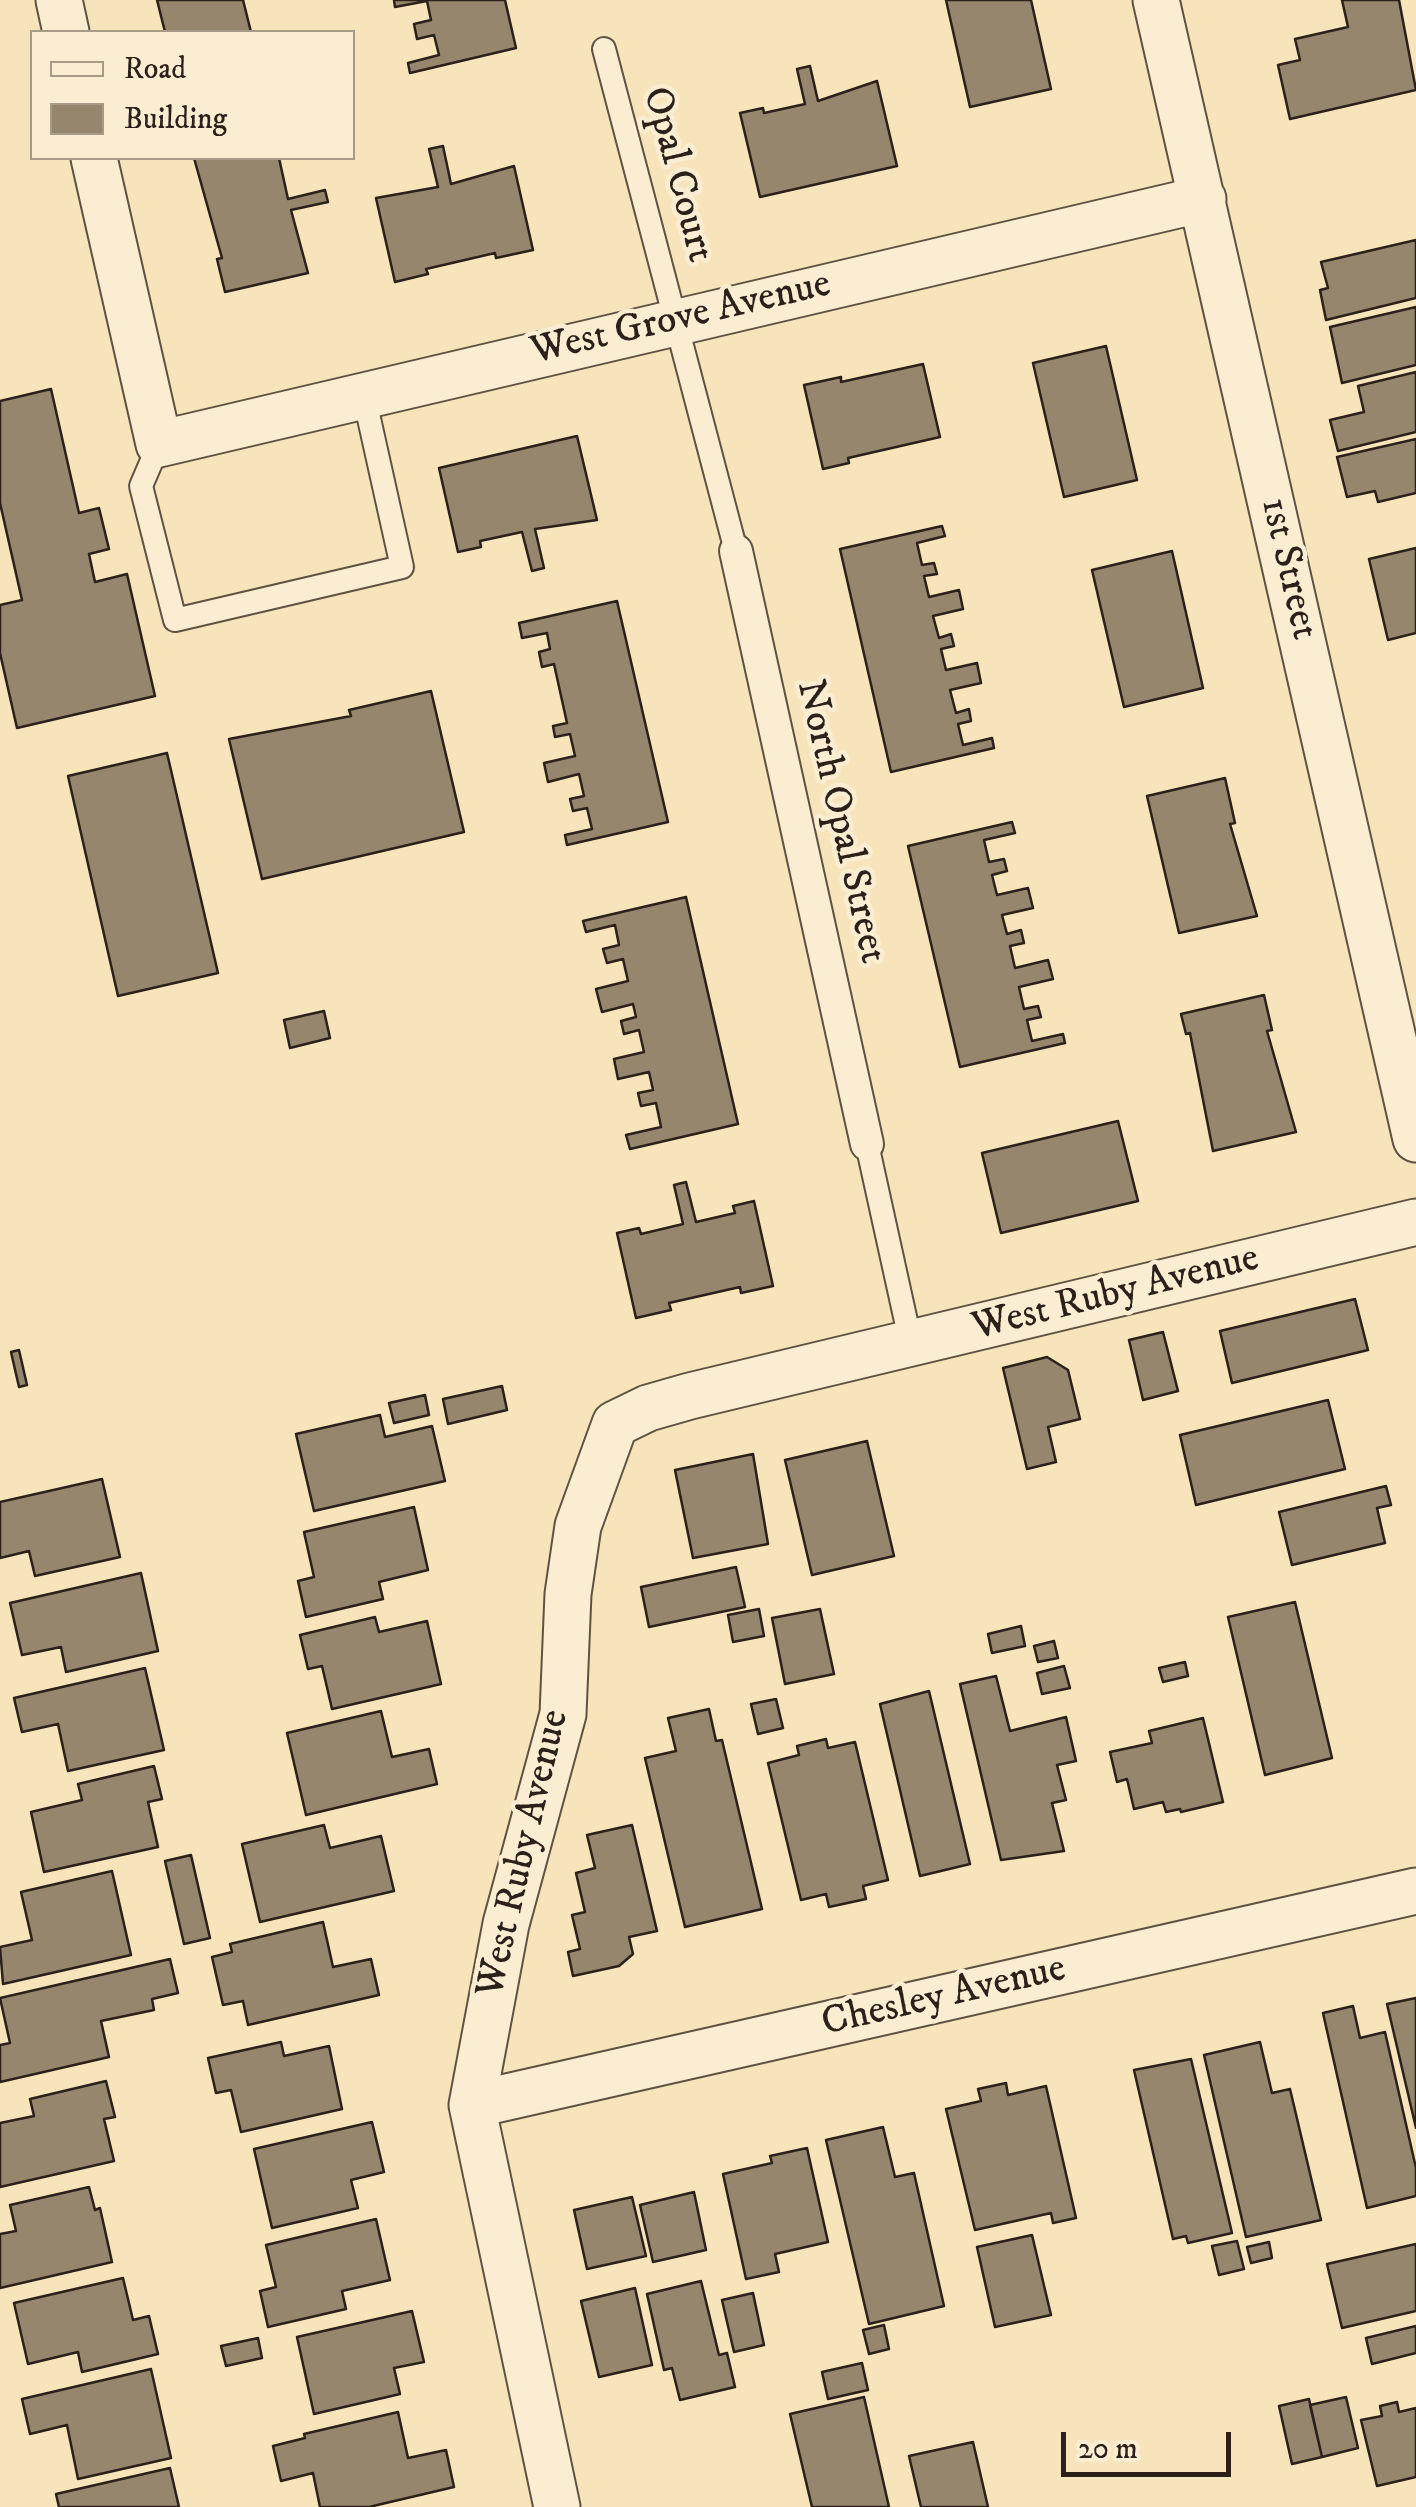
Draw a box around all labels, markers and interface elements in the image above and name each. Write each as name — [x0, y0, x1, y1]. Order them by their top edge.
legend — [30, 30, 355, 160]
text: Road — [124, 51, 186, 88]
street label: Opal Court — [630, 82, 722, 268]
text: Building — [124, 101, 227, 138]
street label: West Grove Avenue — [526, 262, 836, 378]
street label: 1st Street — [1247, 493, 1327, 645]
street label: North Opal Street — [783, 676, 895, 968]
street label: West Ruby Avenue — [968, 1236, 1264, 1354]
street label: West Ruby Avenue — [469, 1706, 581, 2002]
street label: Chesley Avenue — [817, 1947, 1071, 2049]
scale bar — [1066, 2412, 1236, 2474]
text: 20 m — [1078, 2431, 1138, 2468]

